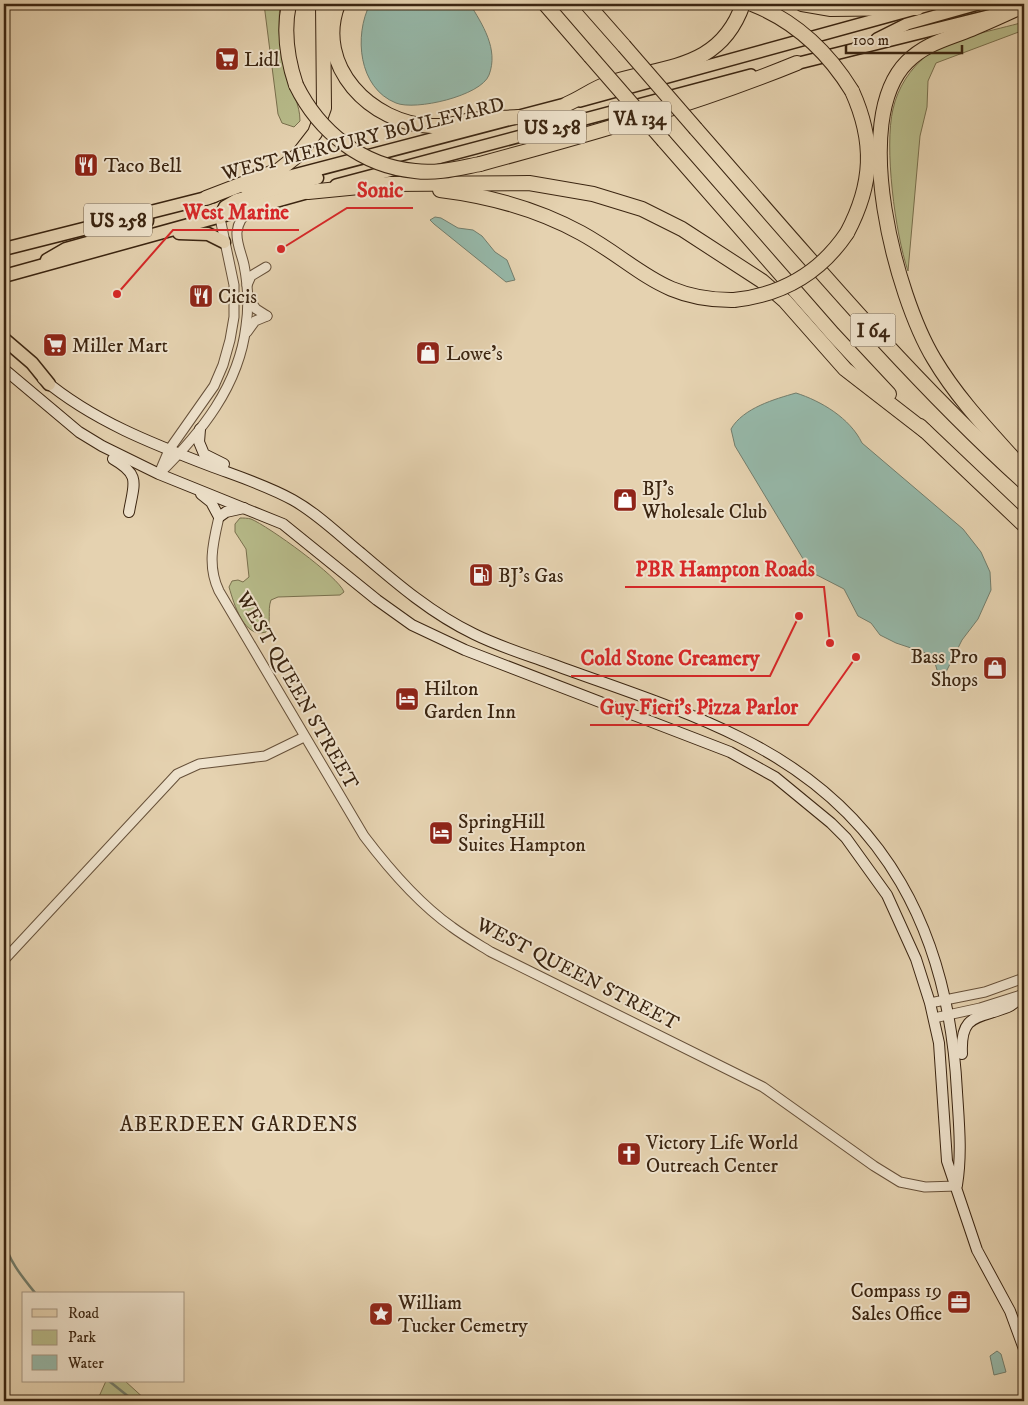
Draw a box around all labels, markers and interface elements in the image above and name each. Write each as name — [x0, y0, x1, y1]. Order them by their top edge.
scale bar — [846, 22, 962, 54]
text: 100 m — [853, 31, 889, 50]
supermarket icon: Lidl — [214, 46, 240, 72]
place label: Lidl — [244, 48, 280, 73]
street label: WEST MERCURY BOULEVARD — [219, 92, 507, 187]
road number: VA 134 — [609, 102, 671, 134]
road number: US 258 — [518, 110, 586, 144]
restaurant icon: Taco Bell — [73, 152, 99, 178]
place label: Taco Bell — [104, 154, 181, 179]
callout: Sonic — [347, 172, 413, 208]
text: Sonic — [357, 178, 403, 204]
callout: West Marine — [173, 194, 299, 230]
text: West Marine — [182, 200, 289, 226]
road number: US 258 — [84, 204, 152, 236]
restaurant icon: Cicis — [188, 283, 214, 309]
place label: Cicis — [218, 285, 257, 310]
road number: I 64 — [850, 314, 896, 346]
supermarket icon: Miller Mart — [42, 332, 68, 358]
place label: Miller Mart — [72, 334, 168, 359]
shop icon: Lowe's — [415, 340, 441, 366]
place label: Lowe's — [446, 342, 503, 367]
place label: BJ's Wholesale Club — [641, 477, 767, 525]
shop icon: BJ's Wholesale Club — [612, 487, 638, 513]
callout: PBR Hampton Roads — [625, 551, 824, 587]
text: PBR Hampton Roads — [635, 557, 815, 583]
fuel station icon: BJ’s Gas — [468, 562, 494, 588]
place label: BJ’s Gas — [498, 564, 564, 589]
street label: WEST QUEEN STREET — [229, 587, 364, 794]
callout: Cold Stone Creamery — [571, 640, 770, 676]
place label: Bass Pro Shops — [910, 645, 978, 693]
text: Cold Stone Creamery — [581, 646, 760, 672]
shop icon: Bass Pro Shops — [982, 655, 1008, 681]
place label: Hilton Garden Inn — [424, 677, 517, 725]
hotel icon: Hilton Garden Inn — [394, 686, 420, 712]
callout: Guy Fieri's Pizza Parlor — [590, 689, 808, 725]
text: Guy Fieri's Pizza Parlor — [600, 695, 799, 721]
place label: SpringHill Suites Hampton — [458, 810, 586, 858]
hotel icon: SpringHill Suites Hampton — [428, 820, 454, 846]
street label: WEST QUEEN STREET — [471, 912, 683, 1036]
district label: ABERDEEN GARDENS — [120, 1112, 358, 1138]
place label: Victory Life World Outreach Center — [645, 1131, 798, 1179]
church icon: Victory Life World Outreach Center — [616, 1141, 642, 1167]
place label: Compass 19 Sales Office — [850, 1279, 942, 1327]
office icon: Compass 19 Sales Office — [946, 1289, 972, 1315]
place label: William Tucker Cemetry — [397, 1291, 528, 1339]
legend — [22, 1292, 185, 1382]
place icon: William Tucker Cemetry — [368, 1301, 394, 1327]
text: Road — [68, 1304, 100, 1323]
text: Park — [68, 1328, 97, 1347]
text: Water — [67, 1354, 104, 1373]

